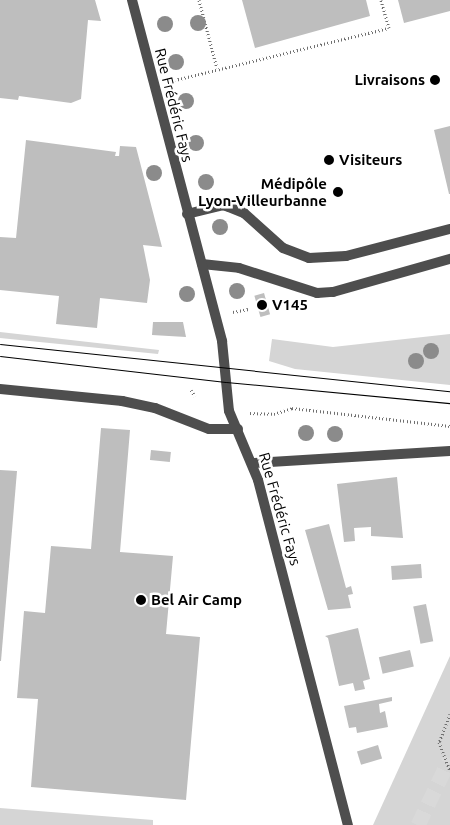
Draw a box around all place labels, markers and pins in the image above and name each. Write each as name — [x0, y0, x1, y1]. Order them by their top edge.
place label: Livraisons — [354, 71, 425, 89]
marker: Livraisons — [429, 74, 441, 86]
place label: Visiteurs — [339, 151, 402, 169]
marker: Visiteurs — [323, 154, 335, 166]
place label: Médipôle Lyon-Villeurbanne — [198, 174, 327, 209]
marker: Médipôle Lyon-Villeurbanne — [331, 185, 345, 199]
place label: V145 — [272, 296, 308, 314]
marker: V145 — [256, 299, 268, 311]
place label: Bel Air Camp — [151, 591, 242, 609]
marker: Bel Air Camp — [135, 594, 147, 606]

